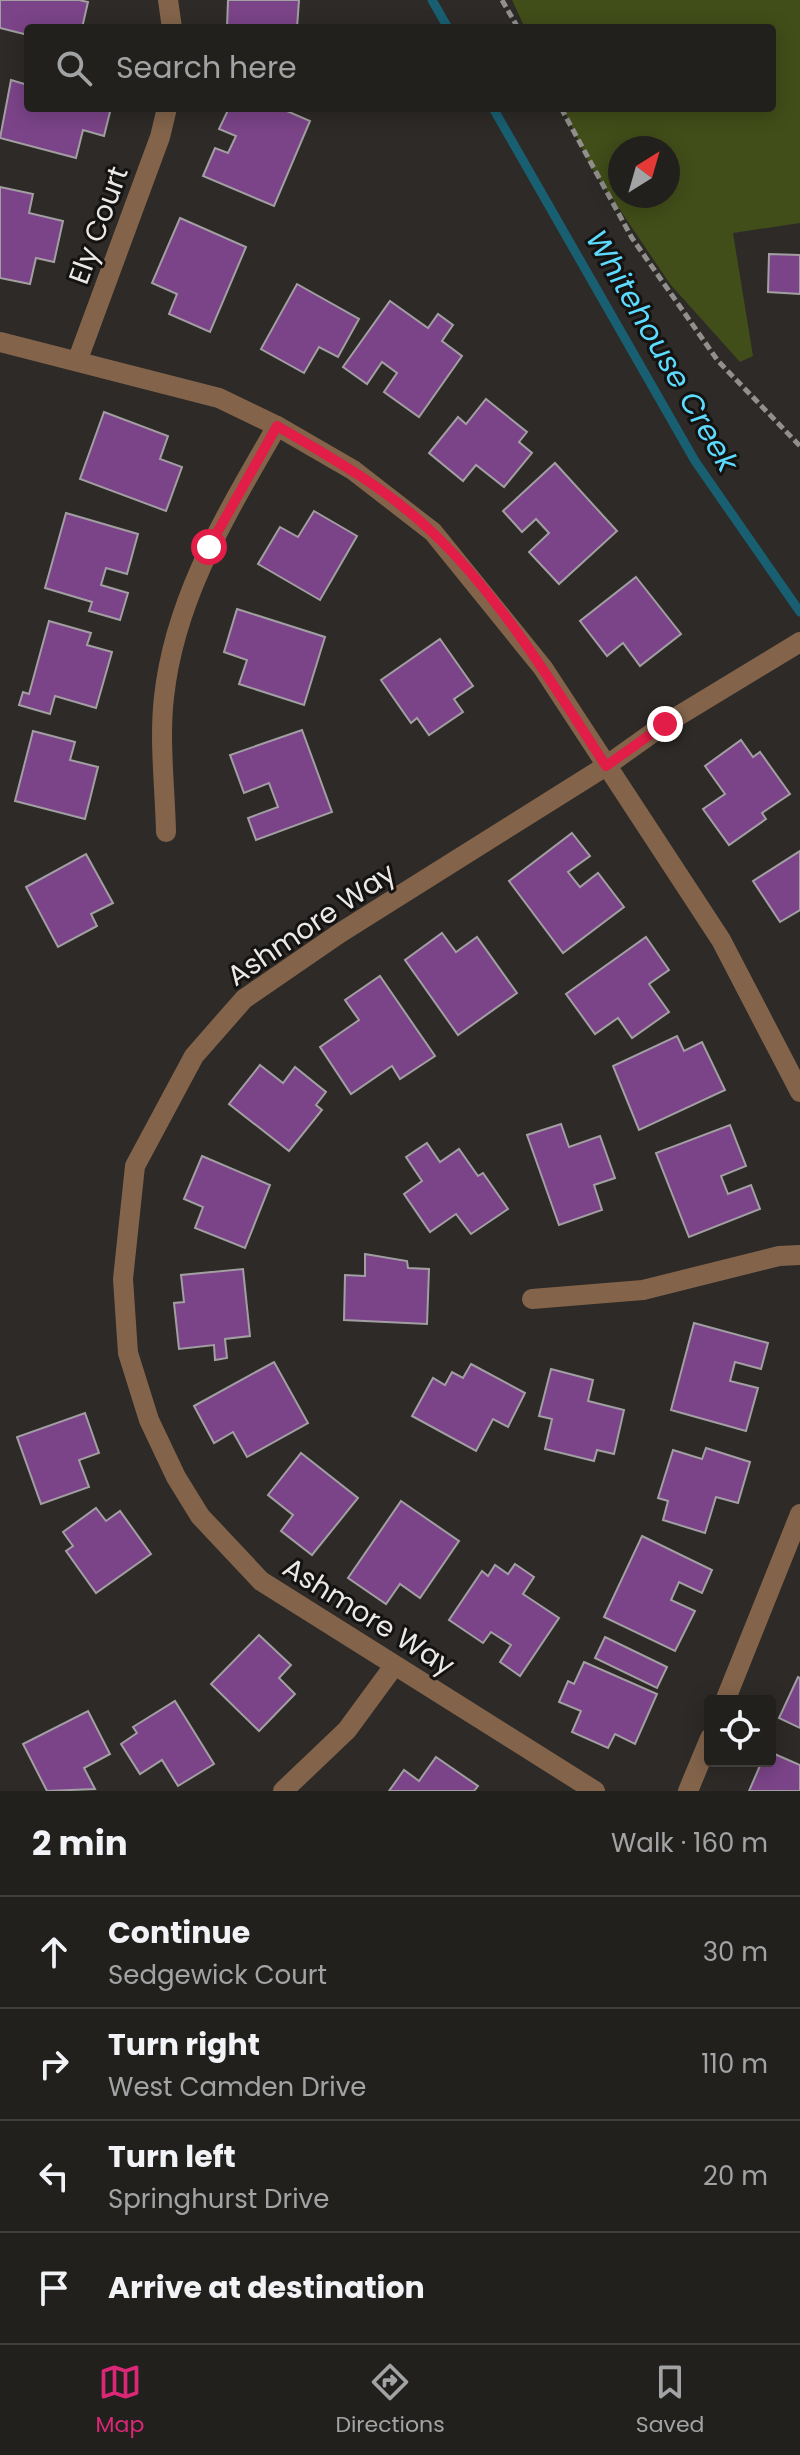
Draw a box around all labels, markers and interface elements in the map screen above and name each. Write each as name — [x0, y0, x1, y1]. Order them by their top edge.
search box — [24, 24, 776, 112]
icon: search — [52, 46, 96, 90]
text: Search here — [116, 46, 297, 89]
north arrow — [608, 136, 680, 208]
street label: Ely Court — [59, 161, 138, 289]
water label: Whitehouse Creek — [576, 222, 750, 481]
route start — [191, 529, 227, 565]
route end — [647, 706, 683, 742]
street label: Ashmore Way — [219, 853, 403, 995]
street label: Ashmore Way — [276, 1548, 462, 1685]
map controls — [704, 1695, 776, 1767]
button: locate — [704, 1695, 776, 1767]
text: 2 min — [32, 1819, 128, 1867]
text: Walk · 160 m — [611, 1825, 768, 1861]
text: Continue — [108, 1911, 250, 1954]
icon: ahead — [32, 1930, 76, 1974]
text: 30 m — [703, 1934, 768, 1970]
text: Sedgewick Court — [108, 1957, 327, 1993]
text: Turn right — [108, 2023, 260, 2066]
icon: right — [32, 2042, 76, 2086]
text: 110 m — [701, 2046, 768, 2082]
text: West Camden Drive — [108, 2069, 366, 2105]
text: Turn left — [108, 2135, 236, 2178]
icon: left — [32, 2154, 76, 2198]
text: 20 m — [703, 2158, 768, 2194]
text: Springhurst Drive — [108, 2181, 329, 2217]
icon: arrive — [32, 2266, 76, 2310]
text: Arrive at destination — [108, 2266, 425, 2309]
tab: Map — [96, 2360, 144, 2441]
tab: Directions — [335, 2360, 445, 2441]
tab: Saved — [636, 2360, 704, 2441]

